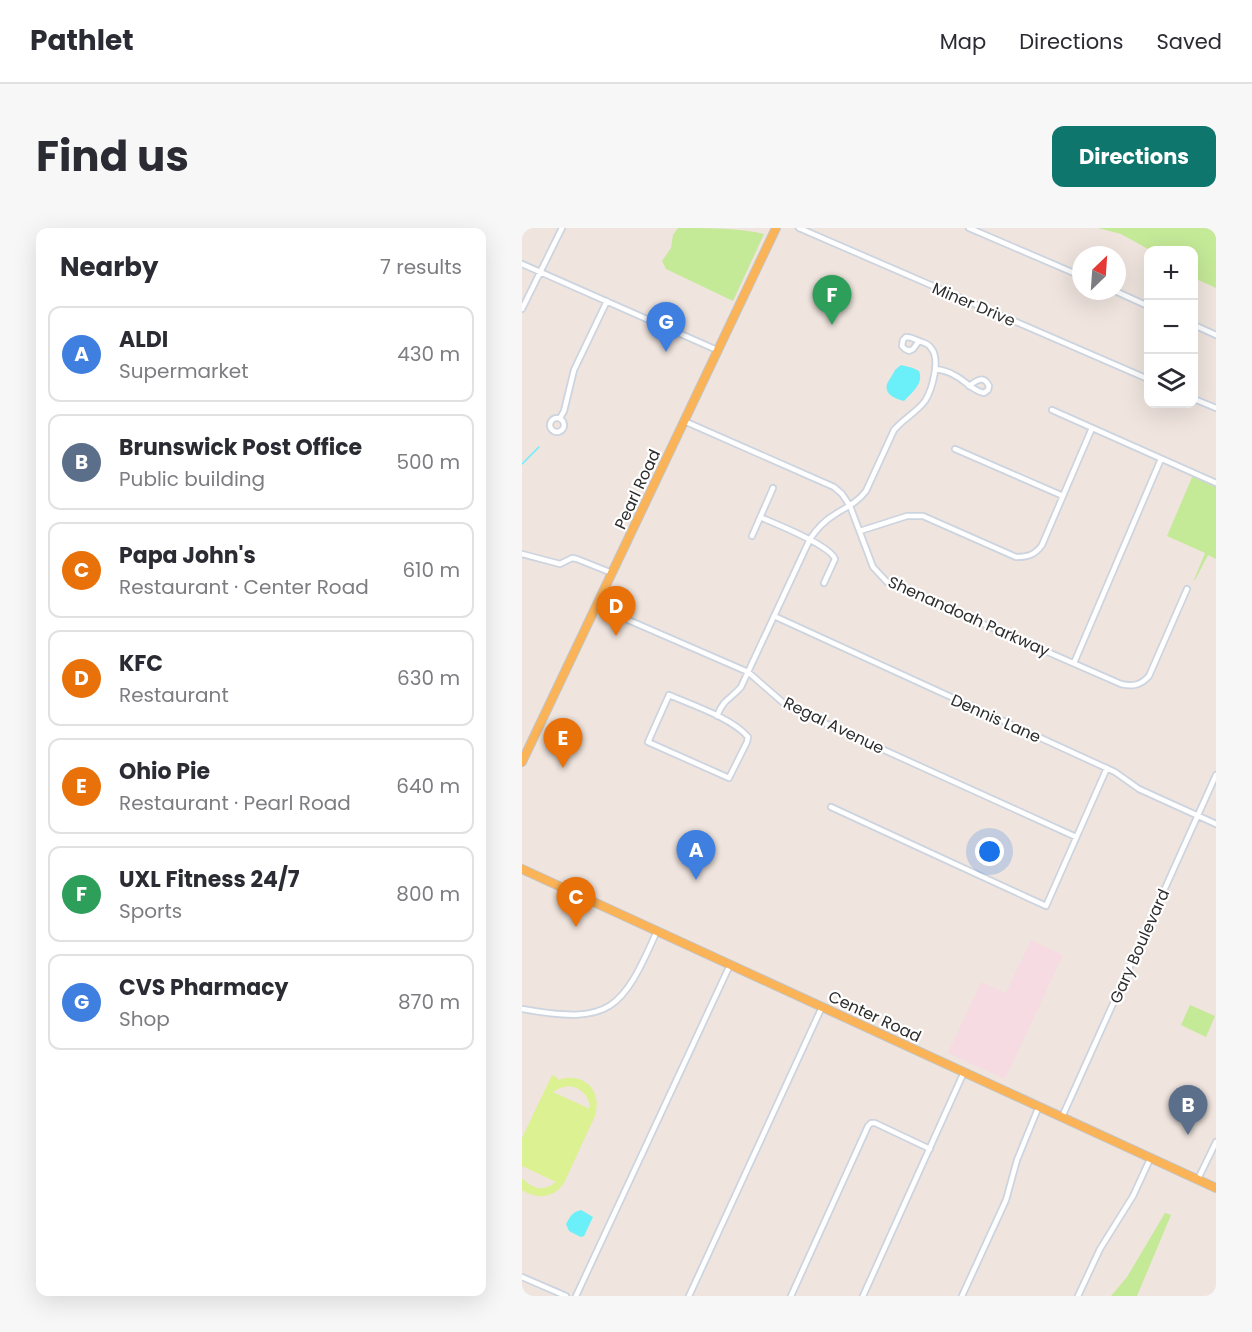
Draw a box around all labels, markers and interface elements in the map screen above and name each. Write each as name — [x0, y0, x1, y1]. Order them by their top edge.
text: Pathlet — [30, 21, 134, 60]
text: Map — [940, 27, 986, 56]
text: Directions — [1019, 27, 1123, 56]
text: Saved — [1156, 27, 1222, 56]
button: Directions — [1052, 126, 1216, 187]
text: Find us — [36, 127, 189, 186]
north arrow — [1072, 246, 1126, 300]
map controls — [1144, 246, 1198, 408]
button: + — [1144, 246, 1198, 300]
text: Nearby — [60, 249, 158, 285]
text: 7 results — [380, 253, 462, 281]
pin: F — [812, 276, 852, 325]
street label: Miner Drive — [929, 277, 1019, 332]
button: − — [1144, 300, 1198, 354]
pin: G — [646, 302, 686, 352]
text: ALDI — [119, 324, 168, 355]
text: A — [74, 340, 89, 368]
text: 430 m — [397, 340, 460, 368]
button: layers — [1144, 354, 1198, 408]
text: Supermarket — [119, 357, 248, 385]
text: Brunswick Post Office — [119, 432, 362, 463]
street label: Pearl Road — [609, 445, 666, 533]
text: B — [75, 448, 88, 476]
text: 500 m — [396, 448, 460, 476]
text: Public building — [119, 465, 265, 493]
text: Papa John's — [119, 540, 256, 571]
text: C — [74, 556, 89, 584]
text: 610 m — [402, 556, 460, 584]
street label: Shenandoah Parkway — [884, 570, 1053, 662]
text: Restaurant · Center Road — [119, 573, 369, 601]
pin: D — [596, 586, 635, 636]
text: KFC — [119, 648, 163, 679]
text: D — [74, 664, 89, 692]
text: 630 m — [397, 664, 460, 692]
text: Restaurant — [119, 681, 229, 709]
street label: Dennis Lane — [947, 688, 1044, 749]
street label: Regal Avenue — [779, 691, 888, 760]
pin: E — [544, 718, 582, 768]
text: Ohio Pie — [119, 756, 210, 787]
text: E — [76, 772, 87, 800]
text: 640 m — [396, 772, 460, 800]
text: Restaurant · Pearl Road — [119, 789, 351, 817]
pin: A — [676, 830, 716, 880]
your location — [975, 837, 1004, 866]
text: UXL Fitness 24/7 — [119, 864, 300, 895]
pin: C — [556, 878, 596, 927]
text: F — [76, 880, 87, 908]
text: 800 m — [396, 880, 460, 908]
street label: Gary Boulevard — [1104, 885, 1175, 1007]
text: Sports — [119, 897, 182, 925]
text: CVS Pharmacy — [119, 972, 288, 1003]
street label: Center Road — [825, 985, 925, 1048]
text: G — [74, 988, 89, 1016]
text: 870 m — [398, 988, 460, 1016]
text: Shop — [119, 1005, 170, 1033]
pin: B — [1168, 1086, 1208, 1135]

